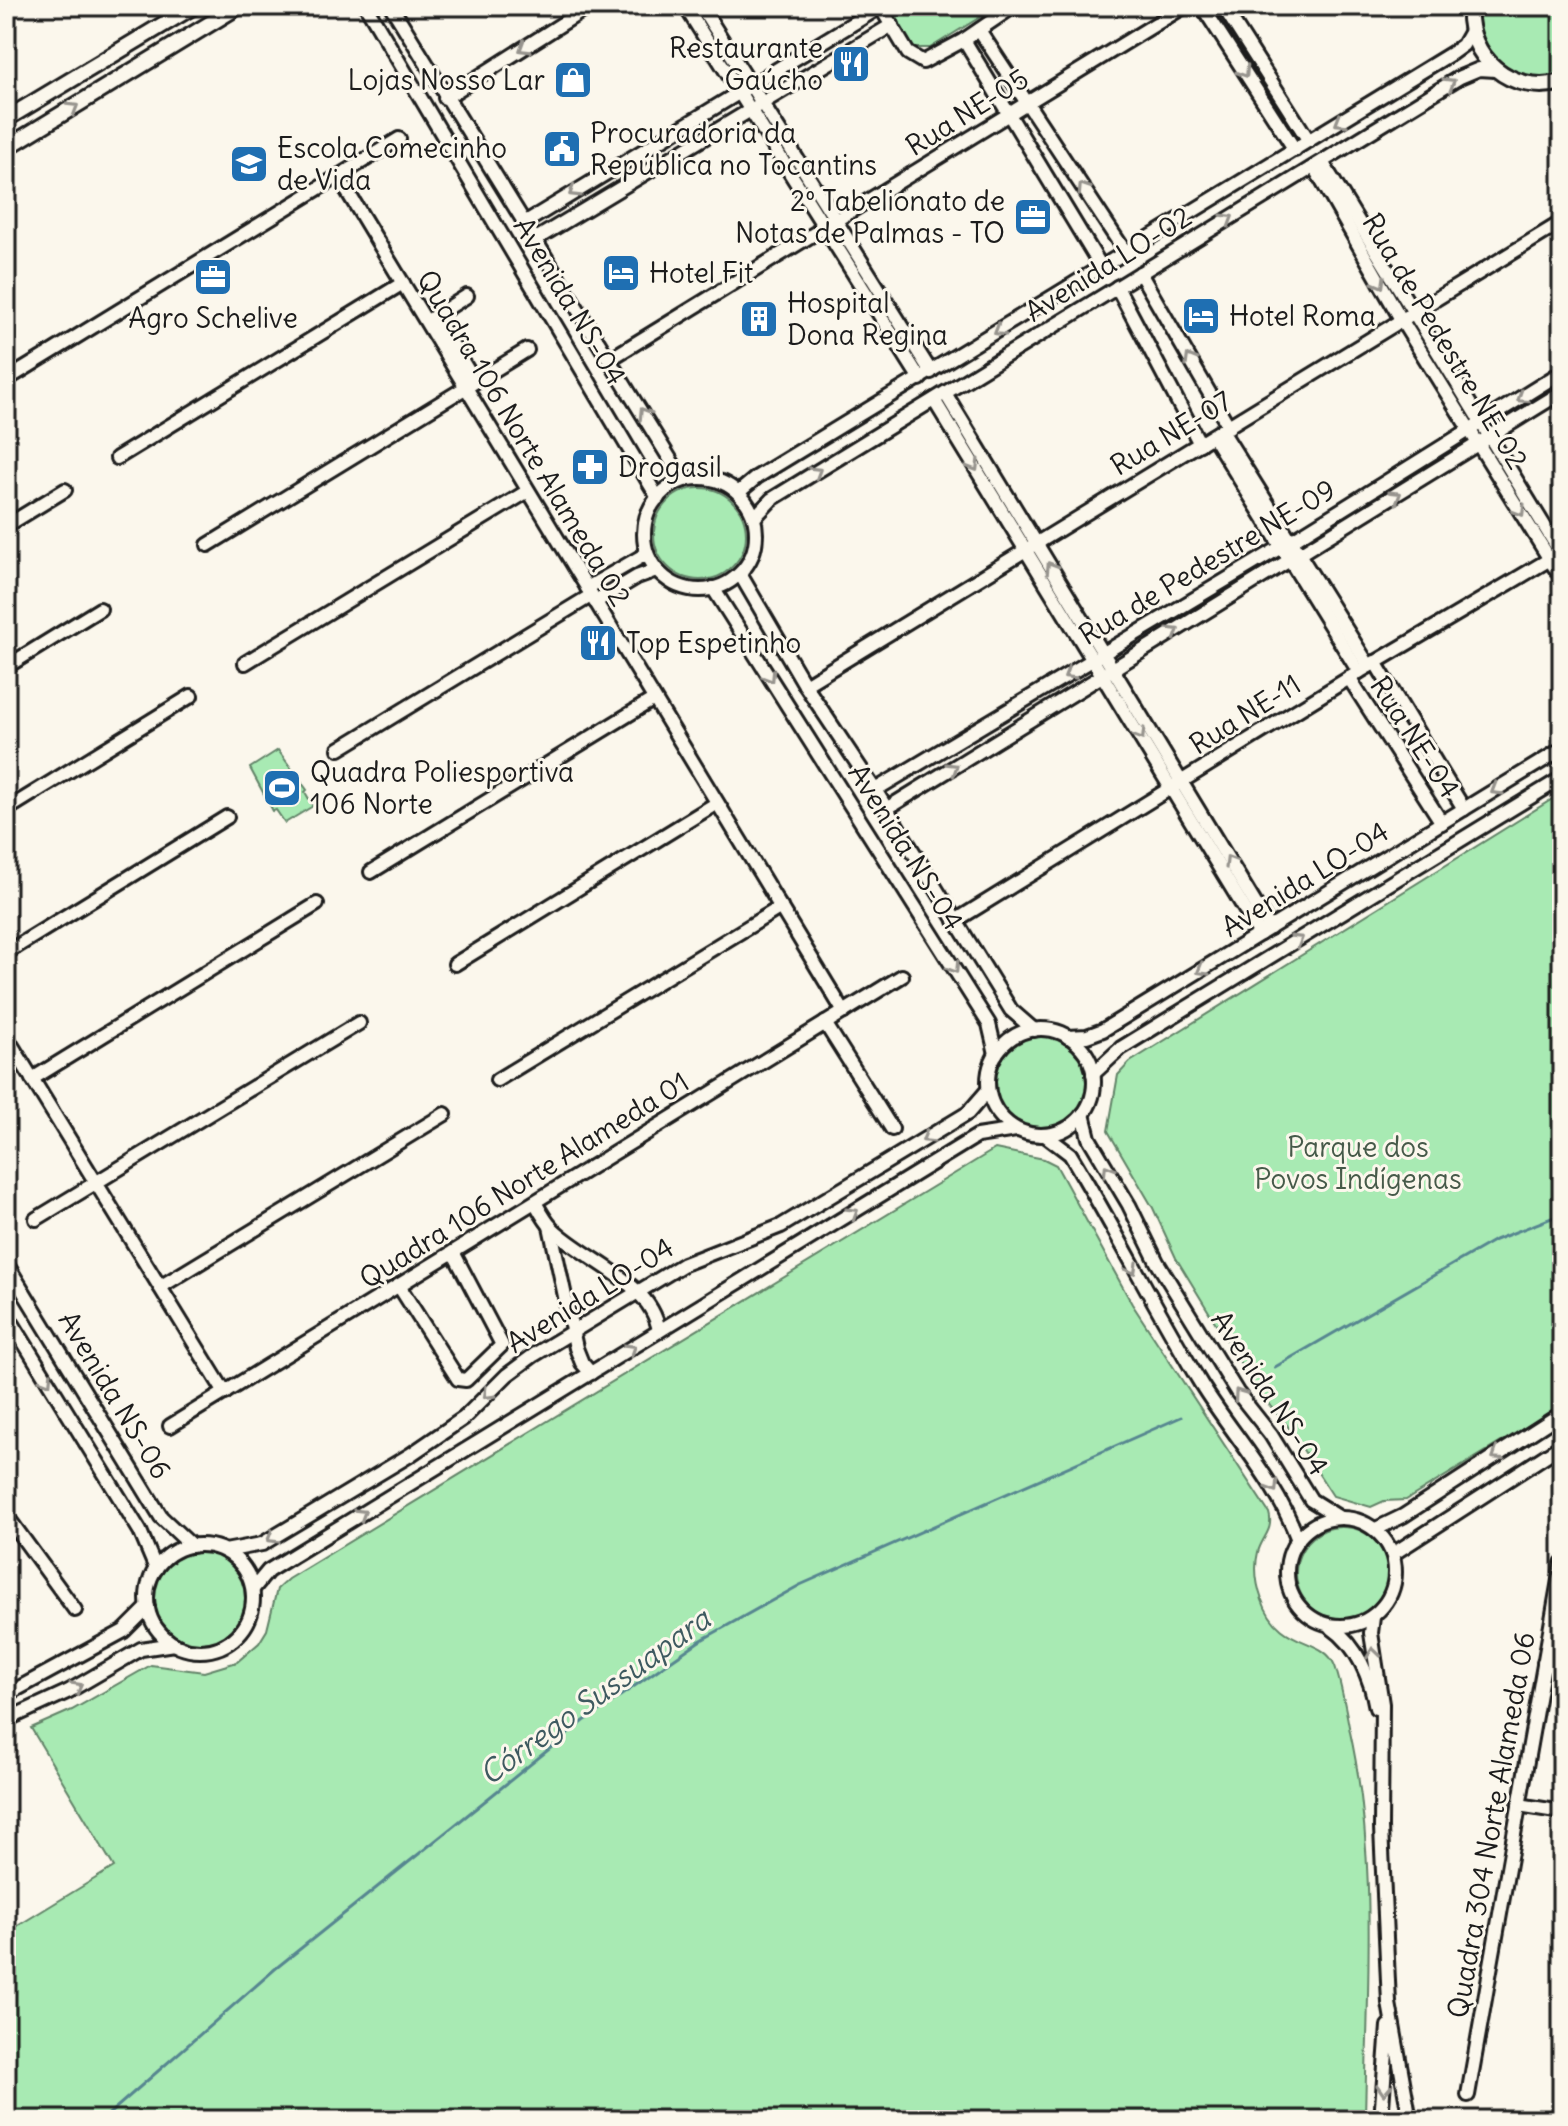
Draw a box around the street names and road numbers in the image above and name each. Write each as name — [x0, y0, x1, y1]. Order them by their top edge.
street label: Rua NE-05 — [899, 60, 1035, 164]
street label: Avenida LO-02 — [1018, 198, 1198, 330]
street label: Rua de Pedestre NE-02 — [1354, 207, 1536, 475]
street label: Avenida NS-04 — [506, 210, 634, 392]
street label: Quadra 106 Norte Alameda 02 — [409, 263, 639, 613]
street label: Rua NE-07 — [1104, 383, 1238, 483]
street label: Rua de Pedestre NE-09 — [1072, 471, 1342, 653]
street label: Rua NE-11 — [1183, 666, 1307, 762]
street label: Rua NE-04 — [1362, 669, 1468, 805]
street label: Avenida NS-04 — [841, 757, 971, 937]
street label: Avenida LO-04 — [1215, 813, 1395, 945]
street label: Quadra 106 Norte Alameda 01 — [353, 1064, 695, 1296]
street label: Avenida LO-04 — [500, 1229, 680, 1361]
street label: Avenida NS-06 — [51, 1304, 179, 1486]
street label: Avenida NS-04 — [1203, 1304, 1337, 1482]
street label: Quadra 304 Norte Alameda 06 — [1439, 1629, 1543, 2021]

